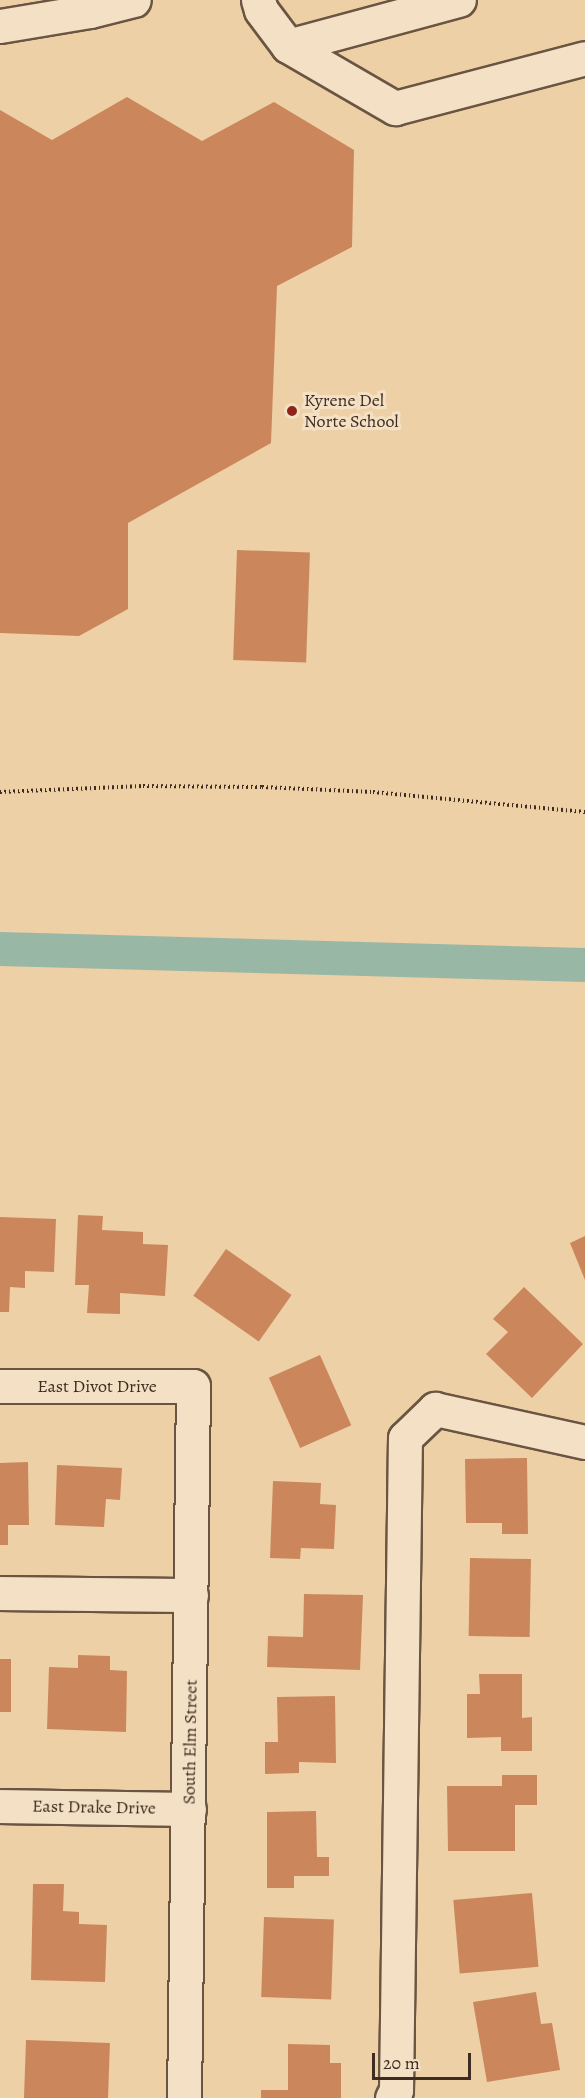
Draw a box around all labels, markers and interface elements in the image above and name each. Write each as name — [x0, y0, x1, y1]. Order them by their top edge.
place label: Kyrene Del Norte School — [304, 390, 399, 432]
marker: Kyrene Del Norte School — [285, 404, 299, 418]
street label: East Divot Drive — [37, 1375, 157, 1397]
street label: South Elm Street — [178, 1679, 202, 1805]
street label: East Drake Drive — [32, 1795, 156, 1819]
scale bar — [375, 2041, 474, 2079]
text: 20 m — [383, 2051, 420, 2075]

